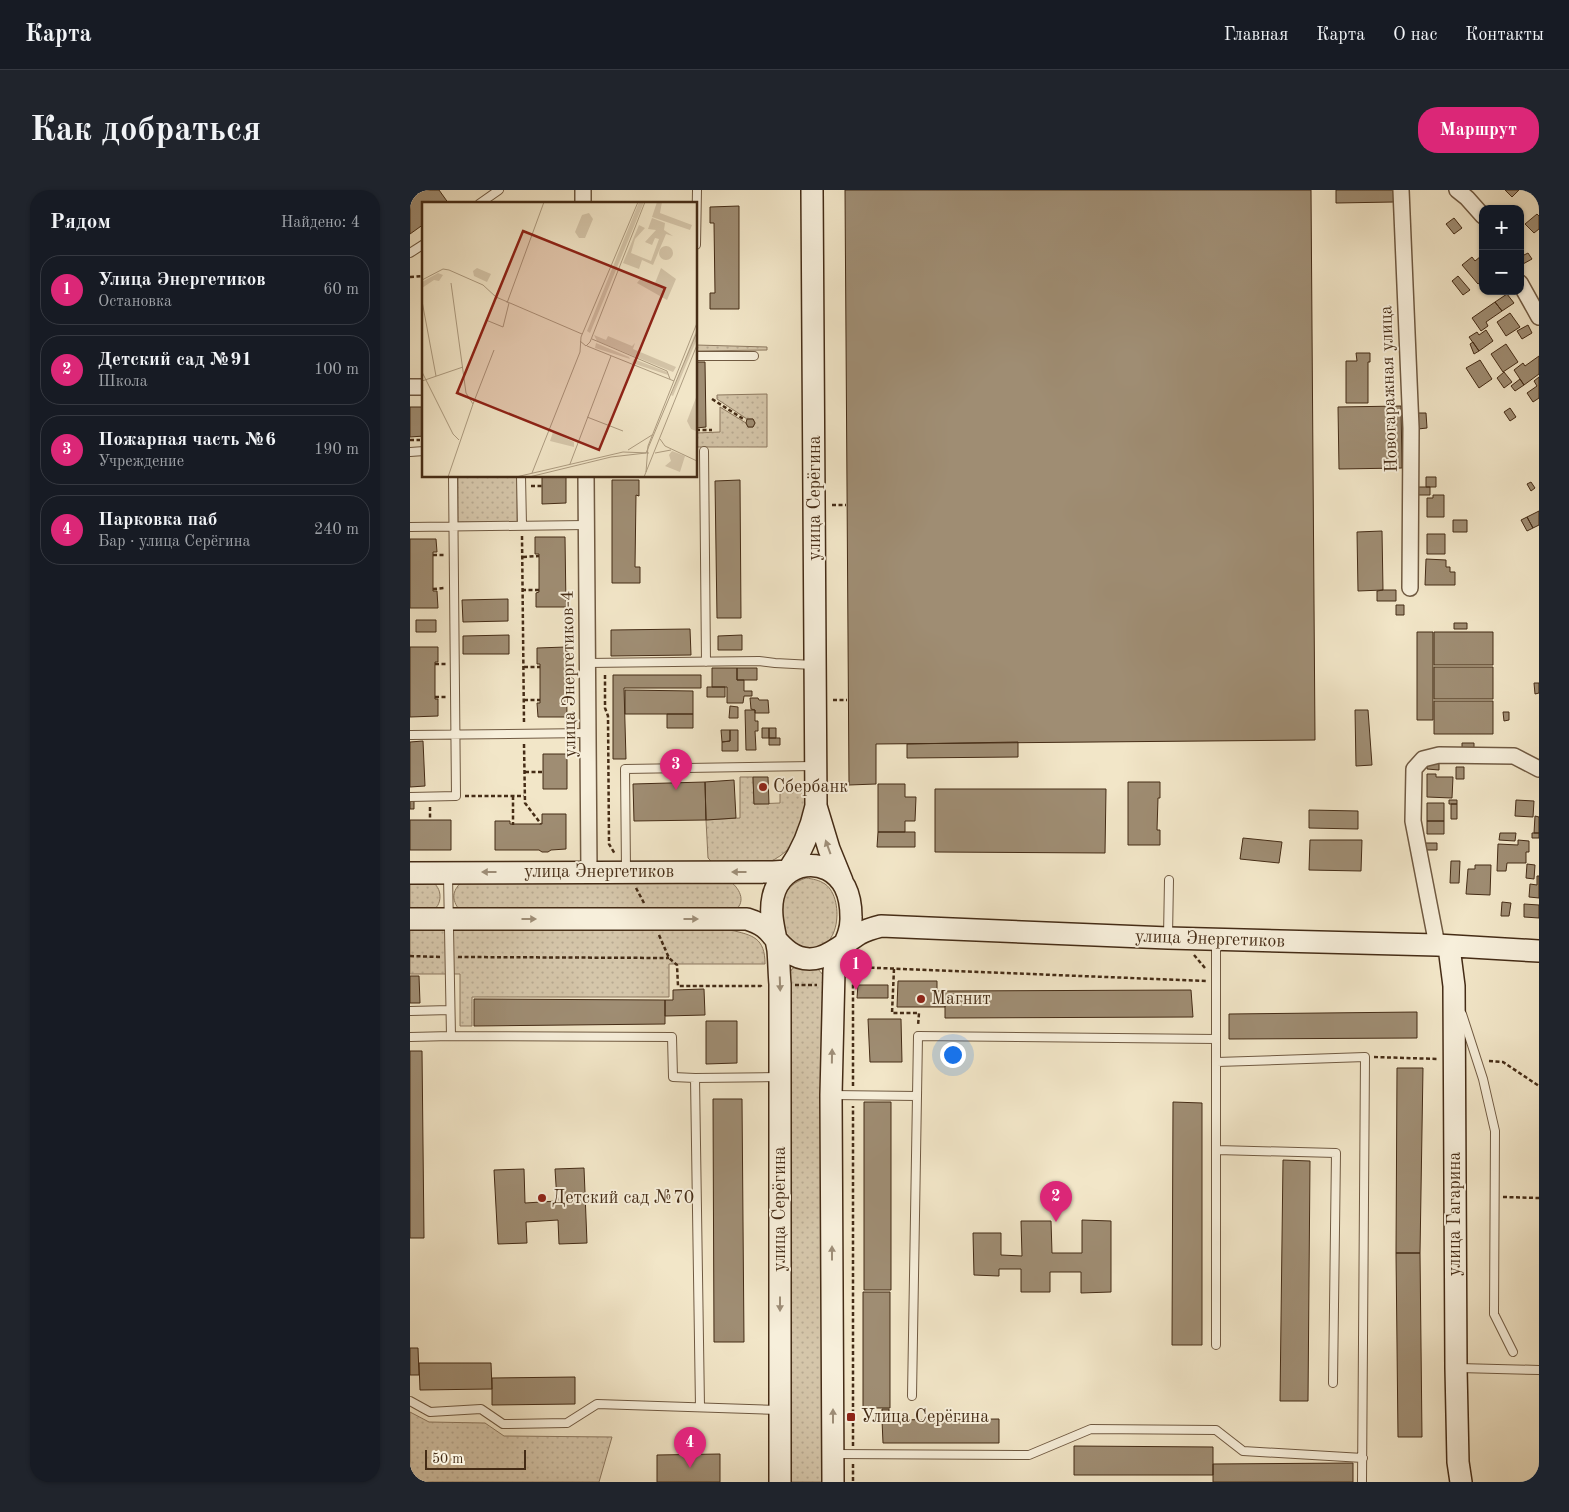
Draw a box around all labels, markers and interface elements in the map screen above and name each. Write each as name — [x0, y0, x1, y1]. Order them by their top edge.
text: Карта — [25, 23, 92, 47]
text: Главная — [1224, 26, 1288, 44]
text: Карта — [1316, 26, 1365, 44]
text: О нас — [1393, 26, 1437, 44]
text: Контакты — [1465, 26, 1544, 44]
button: Маршрут — [1418, 107, 1539, 153]
text: Как добраться — [30, 113, 261, 148]
inset map — [422, 202, 698, 478]
map controls — [1479, 205, 1524, 295]
button: + — [1479, 205, 1524, 250]
text: Рядом — [50, 212, 111, 233]
text: Найдено: 4 — [281, 215, 360, 231]
button: − — [1479, 250, 1524, 295]
text: Улица Энергетиков — [98, 271, 266, 290]
text: 1 — [62, 282, 72, 298]
text: 60 m — [323, 282, 359, 298]
text: Остановка — [98, 294, 172, 310]
street label: Новогаражная улица — [1377, 305, 1401, 473]
text: Детский сад №91 — [98, 351, 252, 370]
text: 2 — [62, 362, 72, 378]
text: 100 m — [314, 362, 359, 378]
text: Школа — [98, 374, 148, 390]
text: Пожарная часть №6 — [98, 431, 276, 450]
street label: улица Серёгина — [806, 435, 824, 561]
text: 3 — [62, 442, 72, 458]
text: 190 m — [314, 442, 359, 458]
text: Учреждение — [98, 454, 184, 470]
text: Парковка паб — [98, 511, 218, 530]
text: 4 — [62, 522, 72, 538]
text: 240 m — [314, 522, 359, 538]
text: Бар · улица Серёгина — [98, 534, 250, 550]
street label: улица Энергетиков-4 — [559, 590, 579, 758]
pin: 3 — [660, 749, 692, 790]
place label: Сбербанк — [773, 778, 848, 796]
marker: Сбербанк — [757, 781, 769, 793]
one-way arrow — [824, 839, 832, 854]
street label: улица Энергетиков — [524, 863, 674, 881]
one-way arrow — [481, 868, 497, 876]
one-way arrow — [731, 868, 747, 876]
one-way arrow — [521, 915, 537, 923]
one-way arrow — [683, 915, 699, 923]
street label: улица Энергетиков — [1135, 927, 1285, 951]
pin: 1 — [840, 949, 872, 990]
one-way arrow — [776, 976, 784, 992]
place label: Магнит — [931, 990, 991, 1008]
marker: Магнит — [915, 993, 927, 1005]
your location — [940, 1042, 966, 1068]
one-way arrow — [828, 1048, 836, 1064]
street label: улица Серёгина — [771, 1146, 789, 1272]
street label: улица Гагарина — [1446, 1152, 1464, 1276]
pin: 2 — [1040, 1181, 1072, 1222]
place label: Детский сад №70 — [552, 1189, 694, 1207]
marker: Детский сад №70 — [536, 1192, 548, 1204]
one-way arrow — [828, 1245, 836, 1261]
one-way arrow — [776, 1296, 784, 1312]
one-way arrow — [829, 1408, 837, 1424]
place label: Улица Серёгина — [861, 1408, 989, 1426]
marker: Улица Серёгина — [845, 1411, 857, 1423]
pin: 4 — [674, 1427, 706, 1468]
scale bar — [425, 1447, 526, 1470]
text: 50 m — [432, 1452, 463, 1466]

